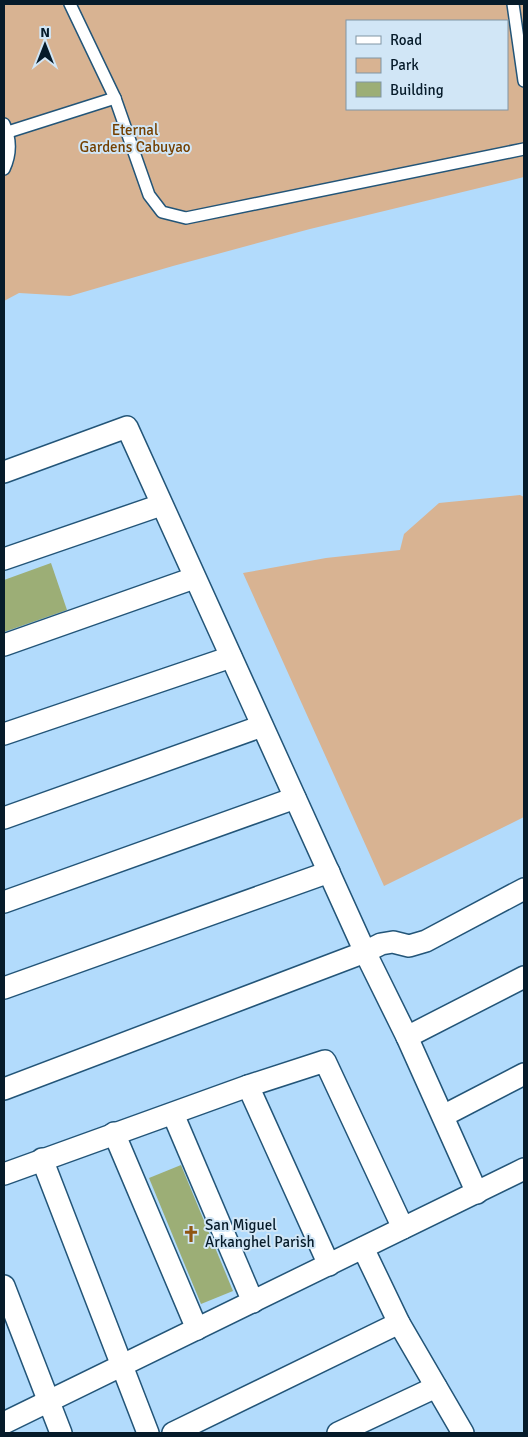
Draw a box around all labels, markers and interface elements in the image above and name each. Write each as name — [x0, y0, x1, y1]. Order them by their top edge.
north arrow — [20, 20, 70, 70]
legend — [346, 20, 508, 110]
text: N — [40, 24, 50, 41]
text: Road — [390, 31, 422, 49]
text: Park — [390, 56, 419, 74]
text: Building — [390, 81, 444, 99]
park label: Eternal Gardens Cabuyao — [80, 121, 191, 156]
place label: San Miguel Arkanghel Parish — [205, 1216, 315, 1251]
church icon: San Miguel Arkanghel Parish — [181, 1224, 201, 1244]

